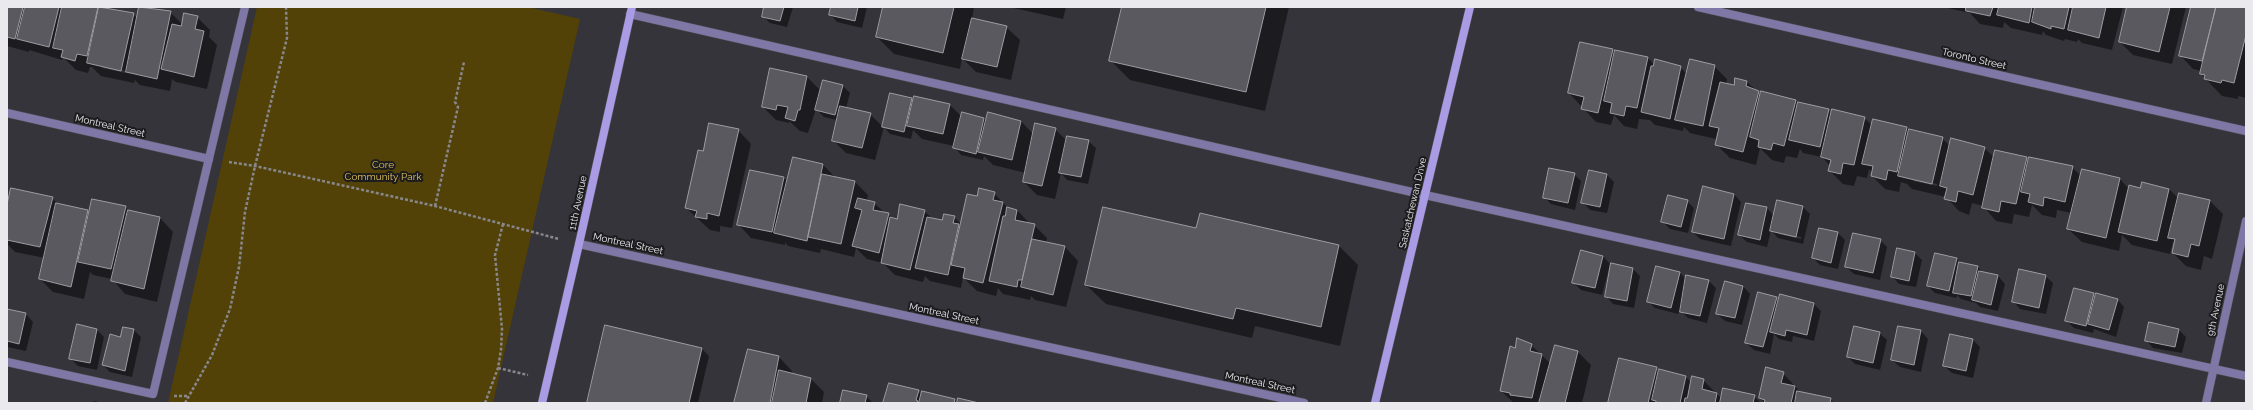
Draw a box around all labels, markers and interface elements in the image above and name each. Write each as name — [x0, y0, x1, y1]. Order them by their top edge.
street label: Toronto Street — [1941, 46, 2007, 72]
street label: Montreal Street — [74, 112, 146, 140]
street label: Saskatchewan Drive — [1397, 156, 1429, 250]
park label: Core Community Park — [345, 159, 421, 182]
street label: 11th Avenue — [566, 175, 590, 231]
street label: Montreal Street — [592, 231, 664, 257]
street label: 9th Avenue — [2205, 283, 2227, 337]
street label: Montreal Street — [908, 301, 980, 327]
street label: Montreal Street — [1224, 370, 1296, 396]

